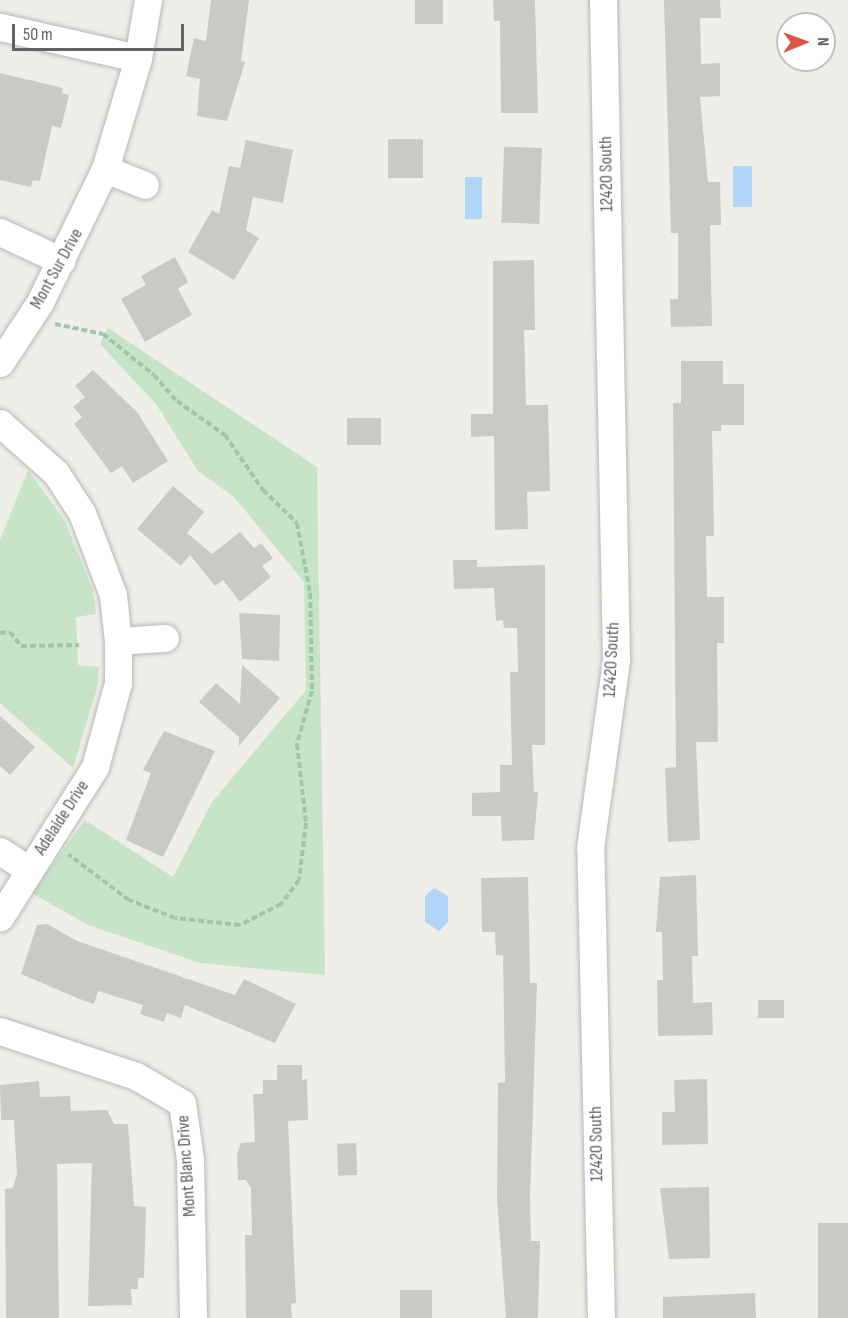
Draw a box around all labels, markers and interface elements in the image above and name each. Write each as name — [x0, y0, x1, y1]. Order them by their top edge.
scale bar — [15, 12, 188, 50]
north arrow — [776, 12, 836, 72]
text: 50 m — [23, 24, 53, 45]
text: N — [813, 37, 832, 46]
street label: 12420 South — [596, 136, 618, 212]
street label: Mont Sur Drive — [26, 225, 88, 313]
street label: 12420 South — [599, 622, 625, 698]
street label: Adelaide Drive — [30, 777, 94, 859]
street label: 12420 South — [586, 1106, 608, 1182]
street label: Mont Blanc Drive — [173, 1114, 201, 1218]

